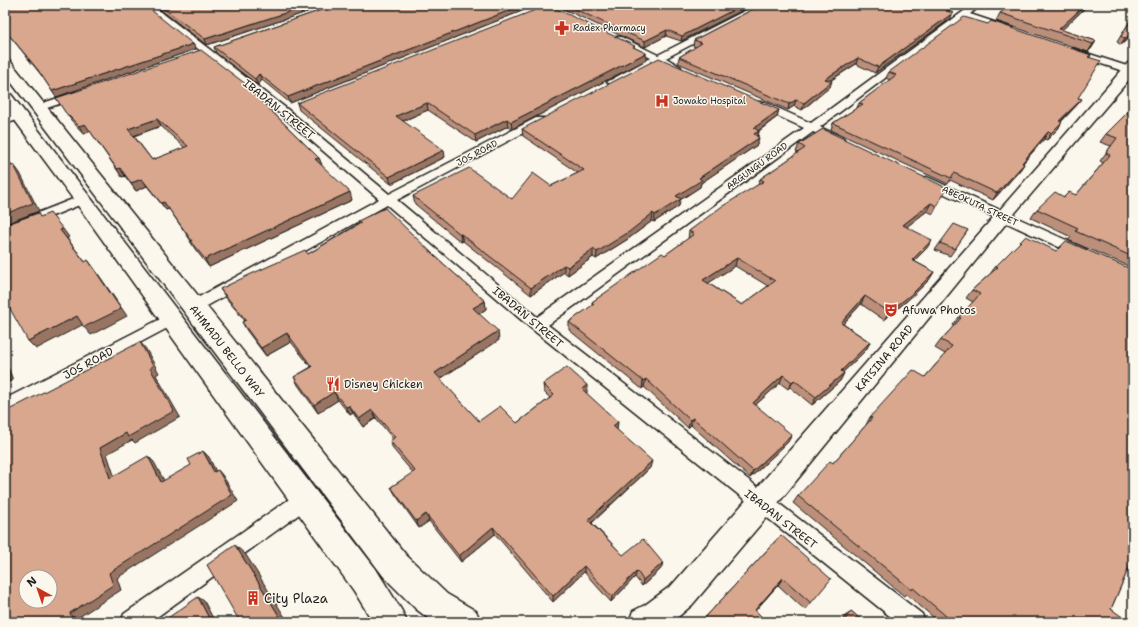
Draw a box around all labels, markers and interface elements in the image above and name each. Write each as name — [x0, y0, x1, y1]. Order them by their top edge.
pharmacy icon: Radex Pharmacy — [554, 20, 570, 36]
place label: Radex Pharmacy — [573, 22, 646, 34]
street label: IBADAN STREET — [240, 76, 318, 143]
hospital icon: Jowako Hospital — [654, 93, 670, 109]
place label: Jowako Hospital — [673, 95, 746, 107]
street label: JOS ROAD — [454, 137, 500, 169]
street label: ARGUNGU ROAD — [724, 140, 790, 192]
street label: ABEOKUTA STREET — [940, 183, 1020, 229]
street label: IBADAN STREET — [489, 283, 566, 352]
street label: AHMADU BELLO WAY — [186, 302, 268, 401]
theatre icon: Afuwa Photos — [883, 302, 899, 318]
place label: Afuwa Photos — [902, 303, 976, 318]
street label: KATSINA ROAD — [852, 322, 917, 395]
street label: JOS ROAD — [61, 344, 116, 383]
restaurant icon: Disney Chicken — [325, 376, 341, 392]
place label: Disney Chicken — [344, 377, 423, 392]
street label: IBADAN STREET — [741, 486, 820, 553]
north arrow — [18, 569, 58, 609]
text: N — [24, 573, 40, 590]
building icon: City Plaza — [245, 590, 261, 606]
place label: City Plaza — [264, 590, 328, 607]

